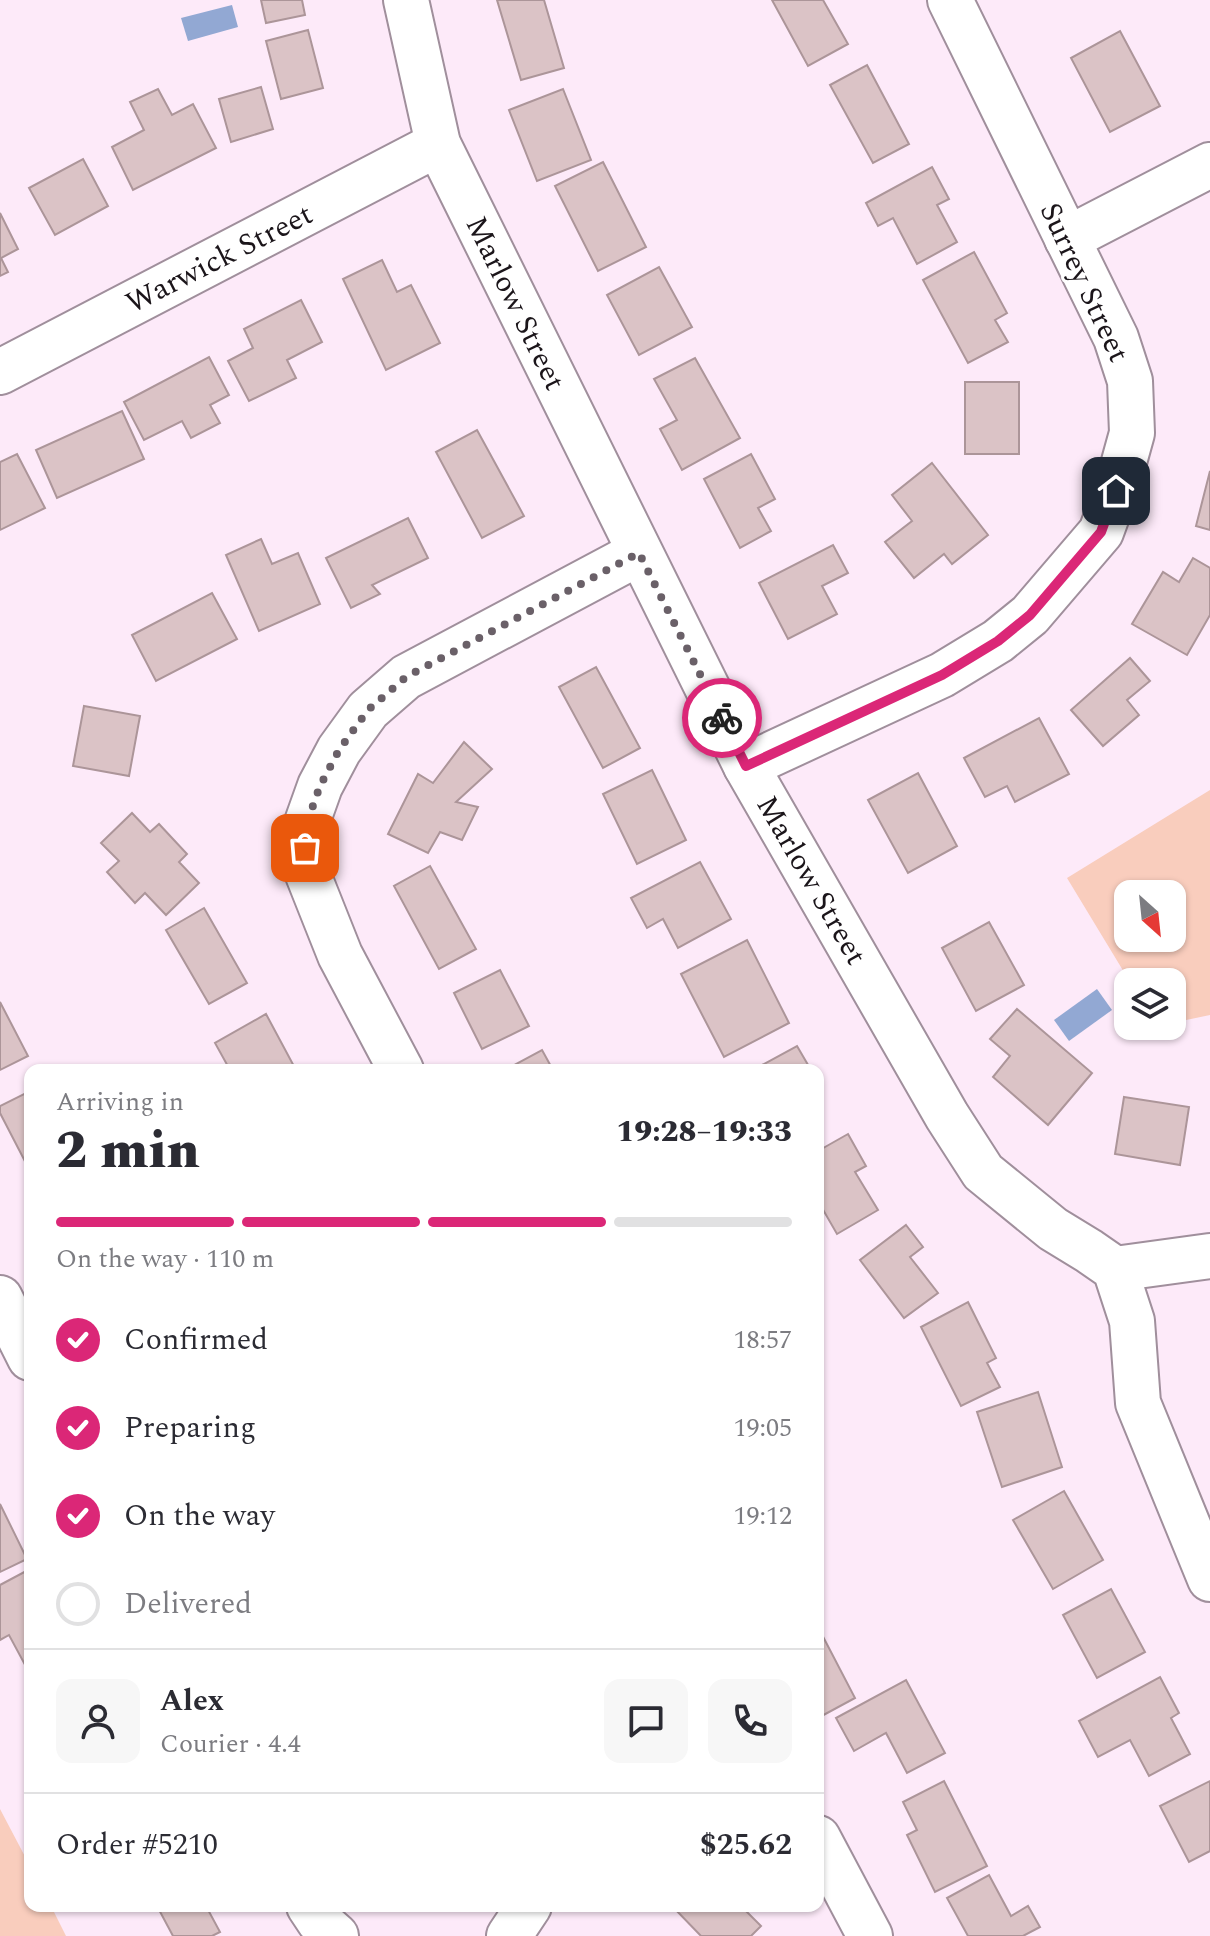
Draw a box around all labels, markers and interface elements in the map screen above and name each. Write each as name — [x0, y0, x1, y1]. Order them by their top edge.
street label: Warwick Street — [118, 192, 321, 326]
street label: Surrey Street — [1027, 195, 1141, 370]
street label: Marlow Street — [453, 208, 577, 399]
pin — [1082, 457, 1150, 525]
icon: home — [1094, 469, 1138, 513]
courier — [682, 678, 762, 758]
icon: bike — [700, 696, 744, 740]
street label: Marlow Street — [744, 787, 878, 974]
pin — [271, 814, 339, 882]
icon: bag — [283, 826, 327, 870]
north arrow — [1114, 880, 1186, 952]
map controls — [1114, 880, 1186, 1040]
button: layers — [1114, 968, 1186, 1040]
text: Arriving in — [56, 1082, 184, 1122]
text: 19:28–19:33 — [616, 1109, 792, 1155]
text: 2 min — [56, 1112, 200, 1191]
text: On the way · 110 m — [56, 1239, 274, 1279]
text: Confirmed — [124, 1317, 268, 1363]
icon: check — [56, 1318, 100, 1362]
text: 18:57 — [733, 1320, 792, 1360]
text: Preparing — [124, 1405, 256, 1451]
icon: check — [56, 1406, 100, 1450]
text: 19:05 — [733, 1408, 792, 1448]
text: On the way — [124, 1493, 275, 1539]
icon: check — [56, 1494, 100, 1538]
text: 19:12 — [733, 1496, 792, 1536]
text: Delivered — [124, 1581, 252, 1627]
text: Alex — [160, 1678, 224, 1724]
button: person — [56, 1679, 140, 1763]
button: chat — [604, 1679, 688, 1763]
button: phone — [708, 1679, 792, 1763]
text: Courier · 4.4 — [160, 1724, 301, 1764]
text: Order #5210 — [56, 1822, 218, 1868]
text: $25.62 — [700, 1822, 792, 1868]

